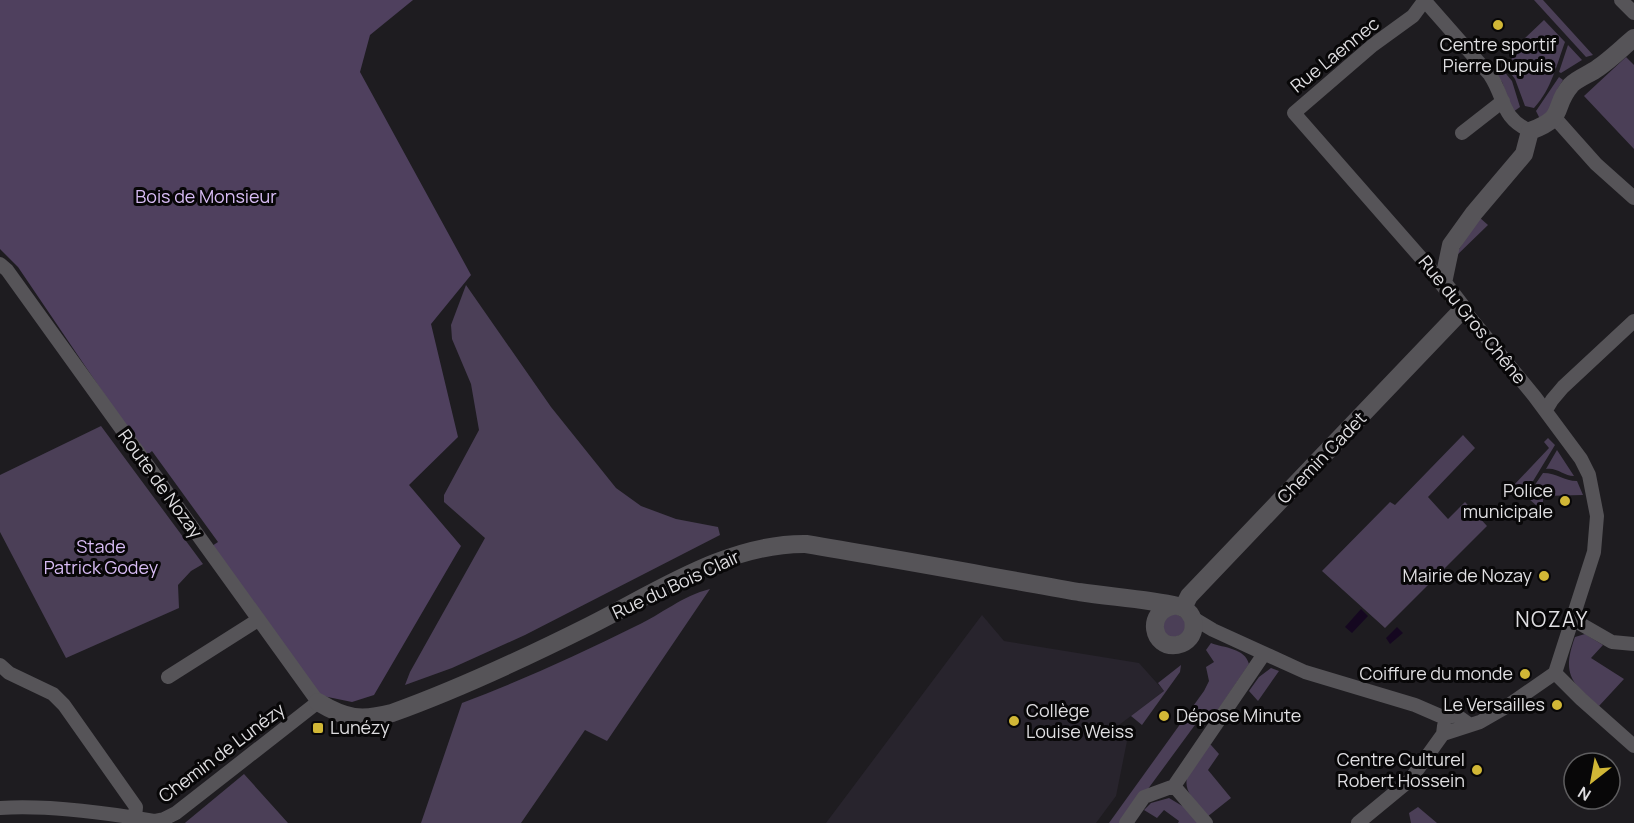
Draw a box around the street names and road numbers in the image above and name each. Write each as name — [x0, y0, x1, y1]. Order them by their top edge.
street label: Rue Laennec — [1285, 11, 1384, 97]
street label: Rue du Gros Chêne — [1414, 250, 1532, 389]
street label: Chemin Cadet — [1271, 406, 1371, 508]
street label: Route de Nozay — [113, 424, 209, 543]
street label: Rue du Bois Clair — [608, 544, 744, 624]
street label: Chemin de Lunézy — [153, 697, 290, 808]

